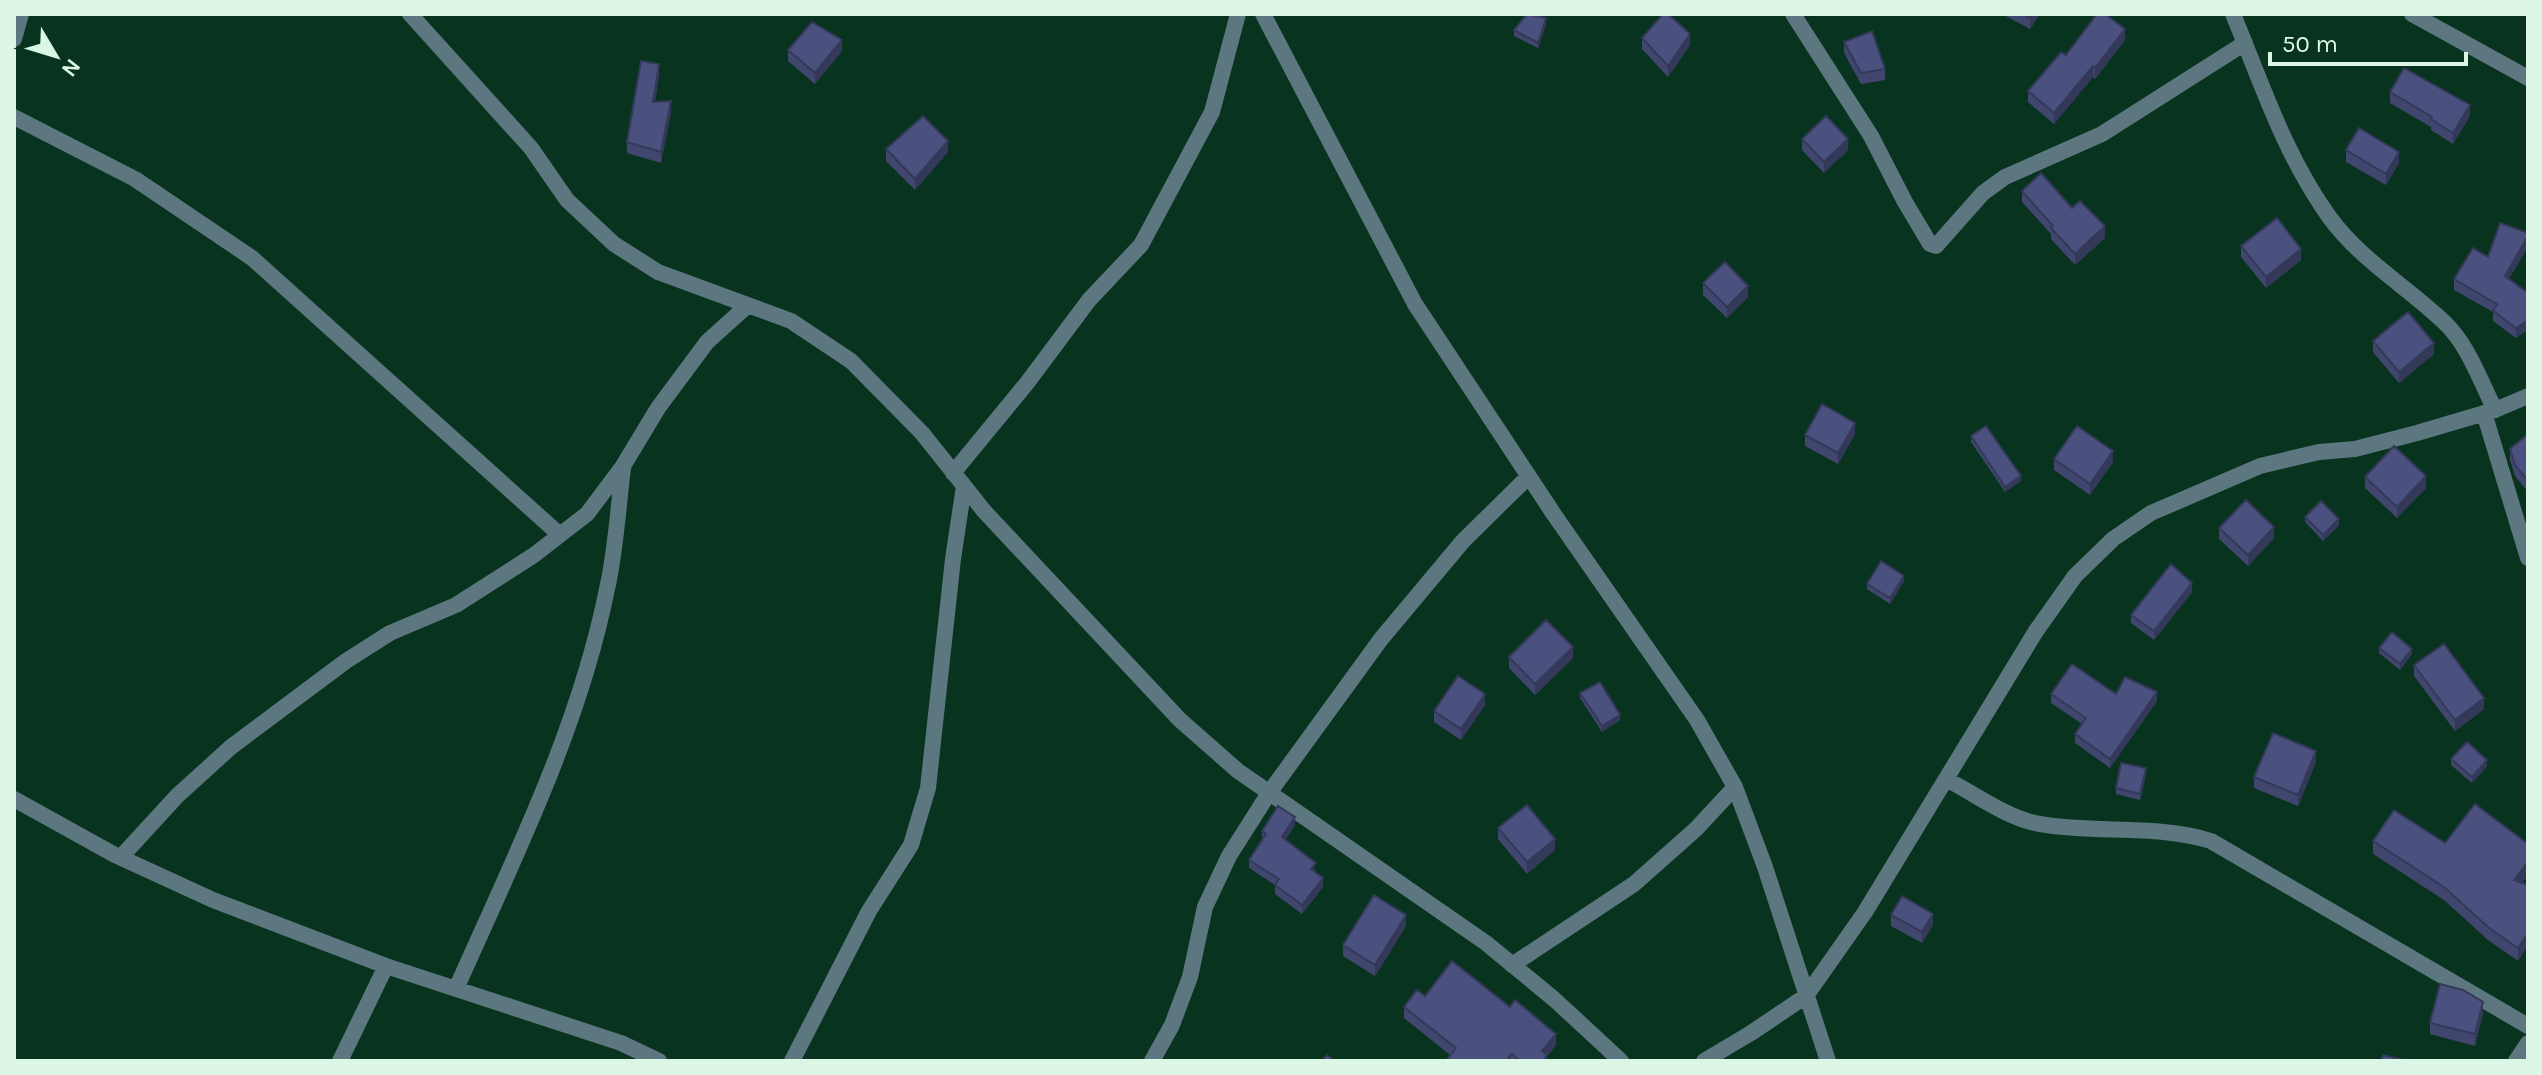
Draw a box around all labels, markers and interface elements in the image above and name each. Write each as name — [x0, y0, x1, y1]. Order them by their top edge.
north arrow — [16, 16, 96, 96]
scale bar — [2270, 16, 2466, 66]
text: 50 m — [2282, 30, 2338, 58]
text: N — [56, 53, 86, 82]

